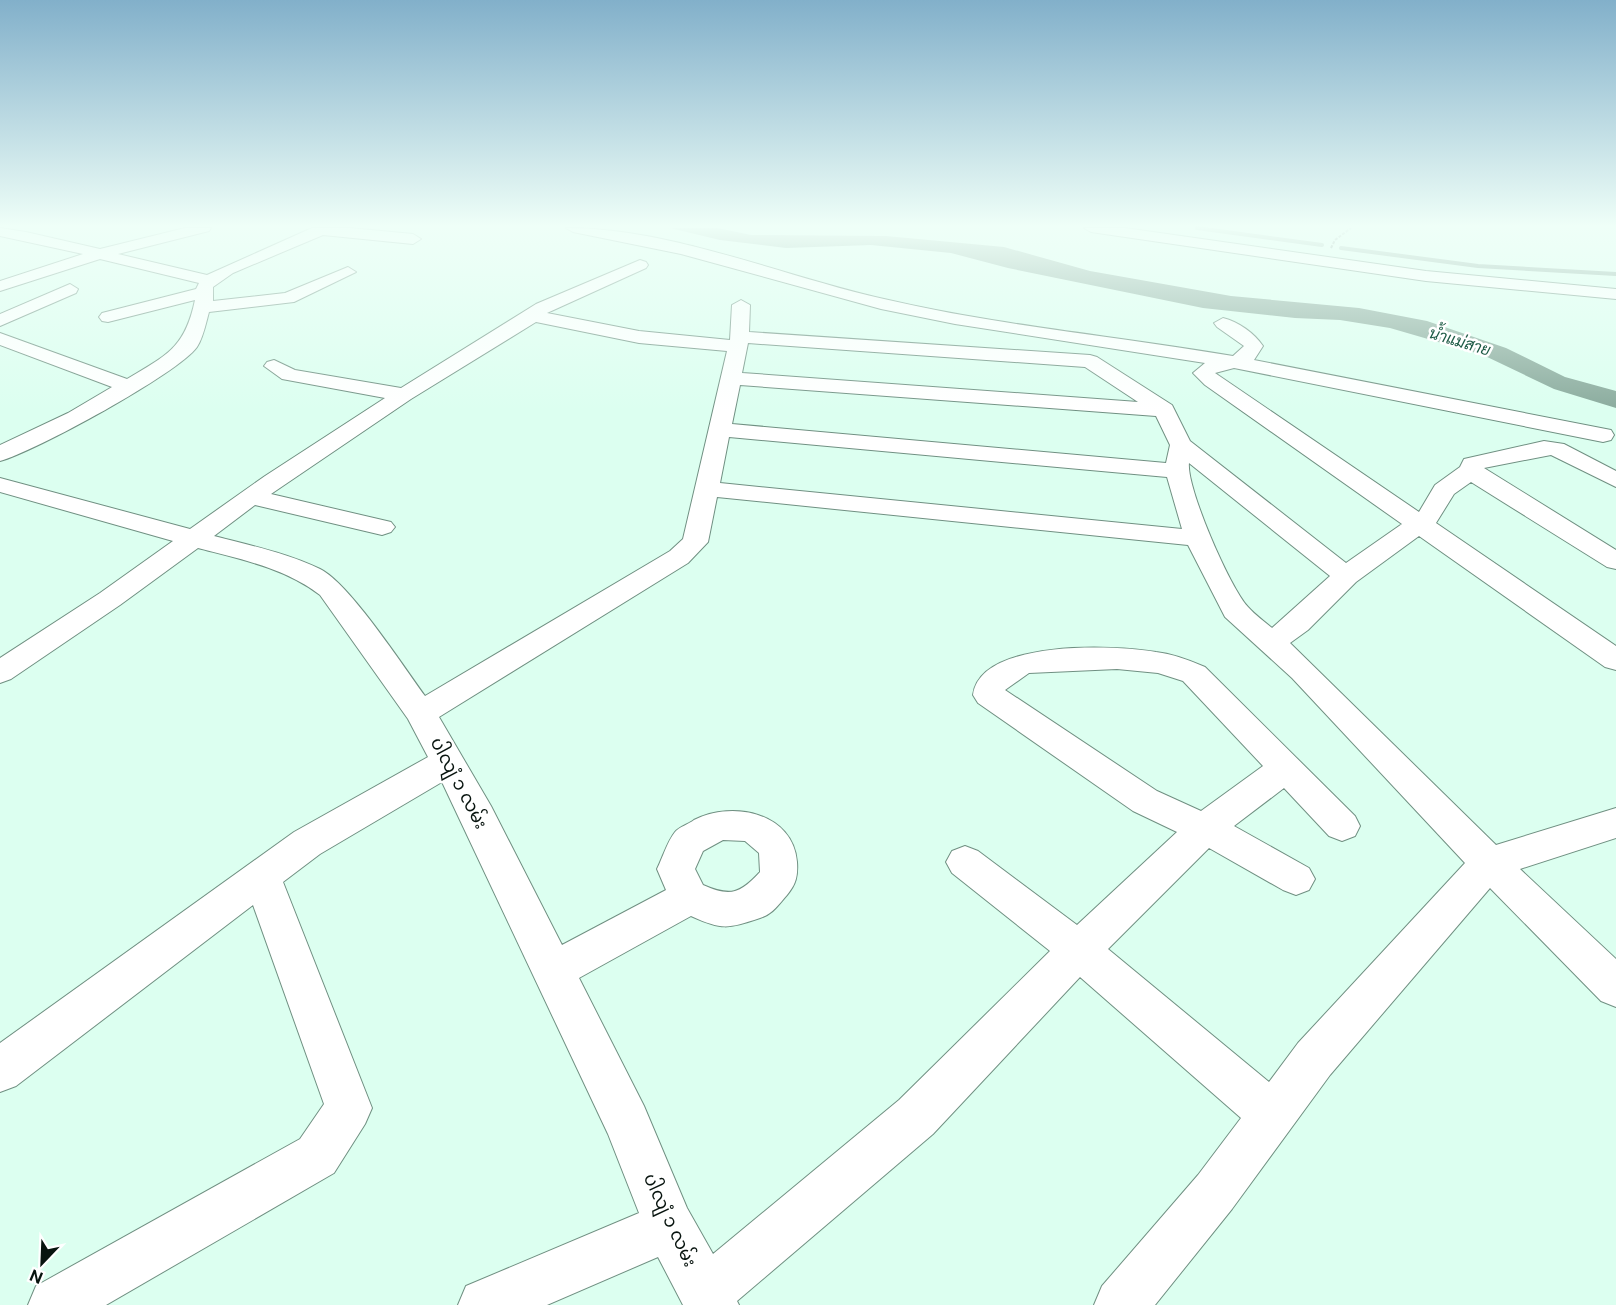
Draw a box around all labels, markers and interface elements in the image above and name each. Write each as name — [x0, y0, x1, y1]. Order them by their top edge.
water label: น้ำแม่สาย — [1427, 318, 1494, 360]
street label: ပါလျံ ၁ လမ်း — [422, 733, 494, 834]
street label: ပါလျံ ၁ လမ်း — [635, 1169, 703, 1272]
north arrow — [12, 1233, 72, 1293]
text: N — [27, 1265, 46, 1288]

